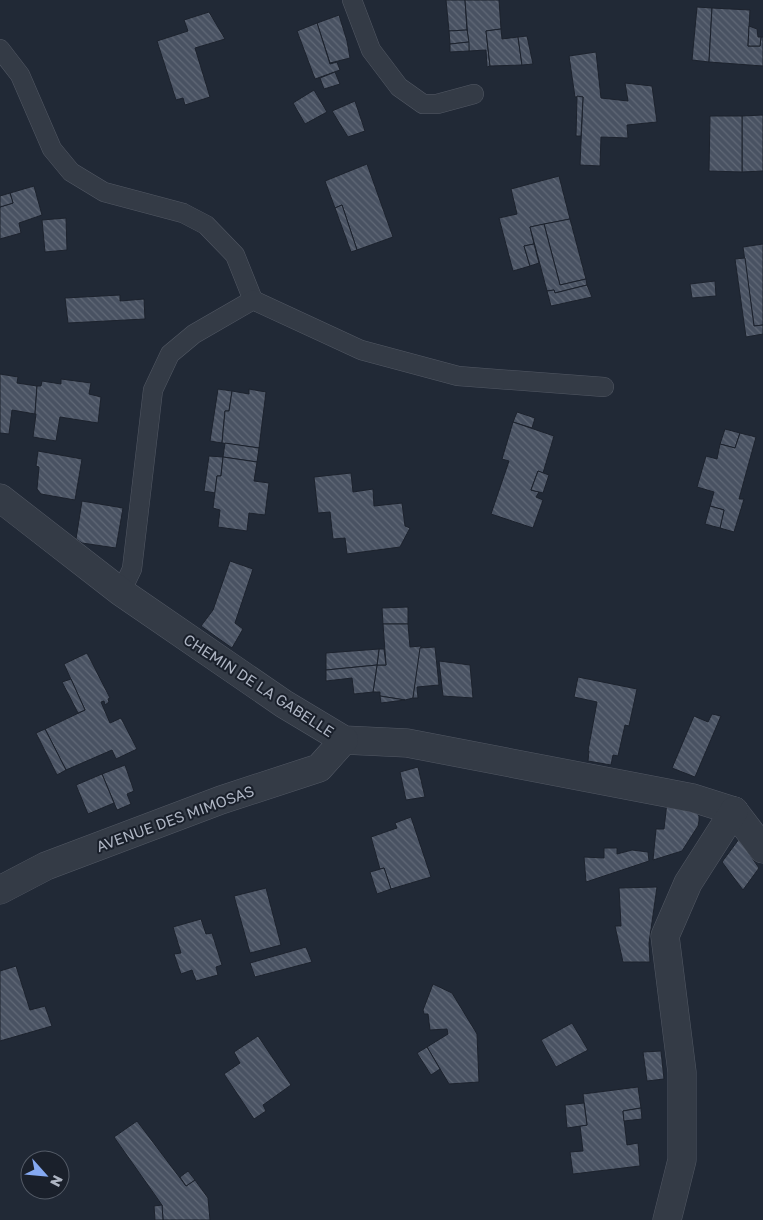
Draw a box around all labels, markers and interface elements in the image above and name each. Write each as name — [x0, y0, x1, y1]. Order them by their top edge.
street label: CHEMIN DE LA GABELLE — [181, 630, 337, 740]
street label: AVENUE DES MIMOSAS — [94, 781, 256, 855]
north arrow — [20, 1150, 70, 1200]
text: N — [47, 1173, 67, 1190]

